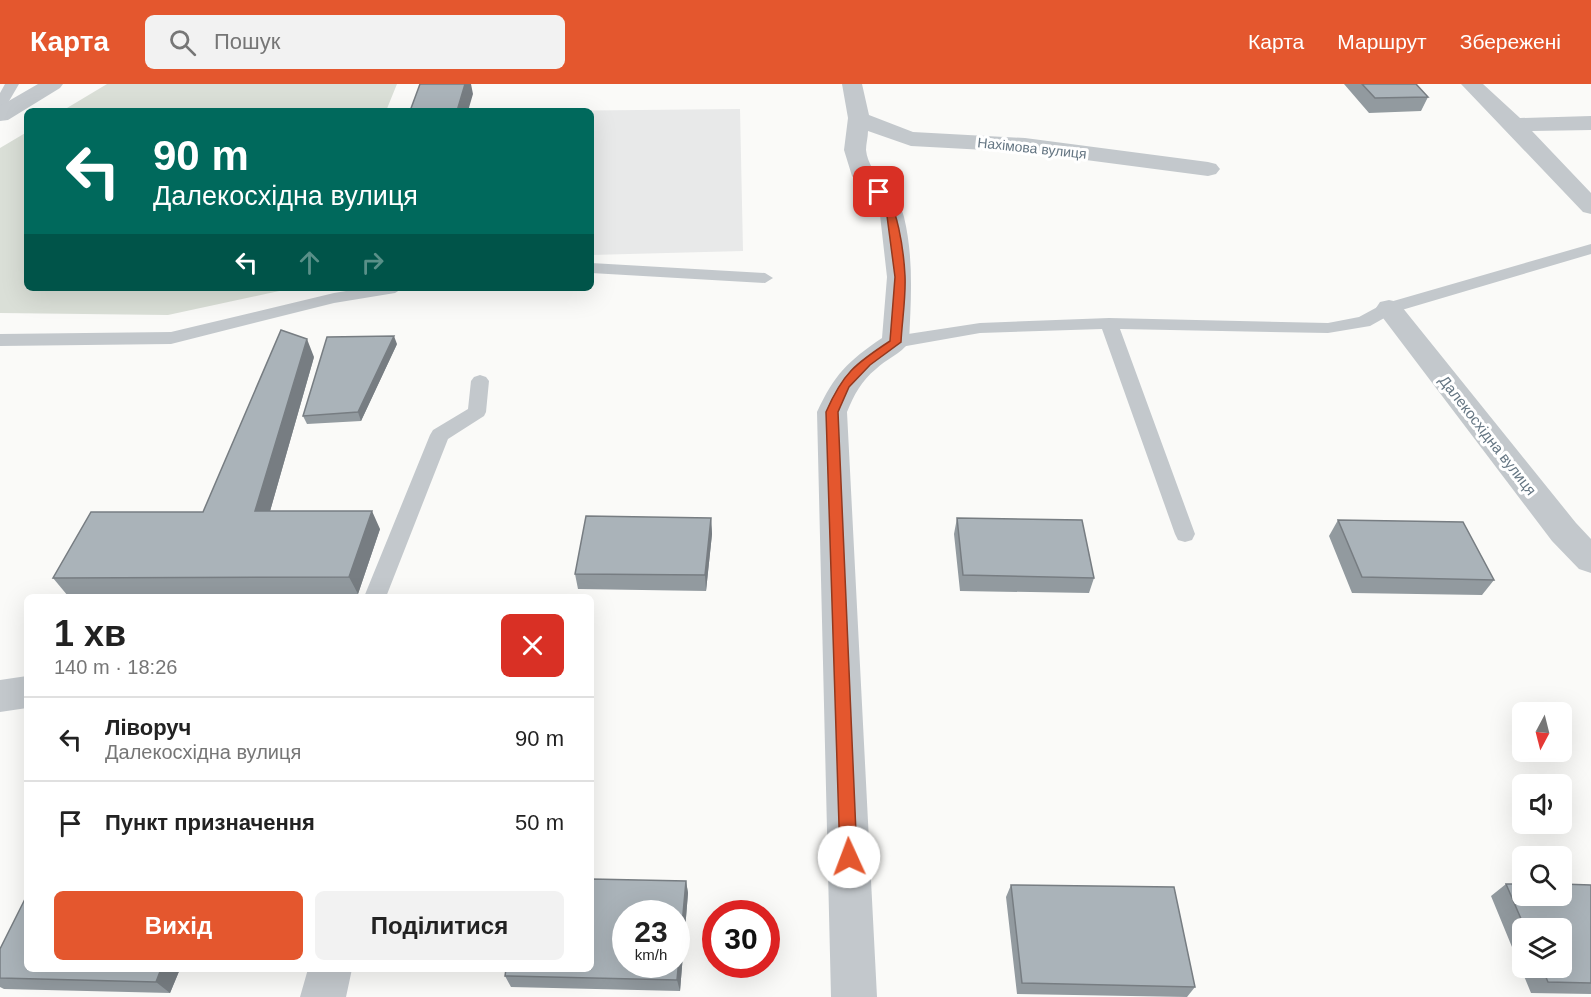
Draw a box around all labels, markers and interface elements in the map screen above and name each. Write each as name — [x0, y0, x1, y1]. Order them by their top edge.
search box — [145, 15, 565, 69]
text: Карта — [30, 26, 109, 57]
icon: search — [166, 26, 199, 59]
text: Пошук — [214, 29, 280, 54]
text: Карта — [1248, 30, 1304, 53]
text: Маршрут — [1337, 30, 1427, 53]
text: Збережені — [1460, 30, 1561, 53]
icon: left — [54, 132, 132, 210]
text: 90 m — [153, 132, 249, 179]
street label: Нахімова вулиця — [977, 134, 1087, 162]
pin — [853, 166, 904, 217]
icon: arrive — [862, 175, 895, 208]
text: Далекосхідна вулиця — [153, 181, 418, 211]
icon: left — [230, 246, 263, 279]
icon: ahead — [293, 246, 326, 279]
icon: right — [356, 246, 389, 279]
street label: Далекосхідна вулиця — [1436, 372, 1540, 498]
text: 1 хв — [54, 613, 126, 654]
button: close — [501, 614, 564, 677]
text: 140 m · 18:26 — [54, 656, 177, 678]
north arrow — [1512, 702, 1572, 762]
map controls — [1512, 702, 1572, 978]
text: Ліворуч — [105, 715, 191, 740]
icon: left — [54, 723, 87, 756]
text: 90 m — [515, 726, 564, 751]
text: Далекосхідна вулиця — [105, 741, 301, 763]
button: sound — [1512, 774, 1572, 834]
icon: arrive — [54, 807, 87, 840]
text: Пункт призначення — [105, 810, 315, 835]
text: 50 m — [515, 810, 564, 835]
position arrow — [817, 825, 881, 889]
button: search — [1512, 846, 1572, 906]
button: Вихід — [54, 891, 303, 960]
button: Поділитися — [315, 891, 564, 960]
speed limit sign: 30 — [702, 900, 780, 978]
text: 23 — [634, 915, 668, 948]
button: layers — [1512, 918, 1572, 978]
text: km/h — [635, 946, 667, 963]

